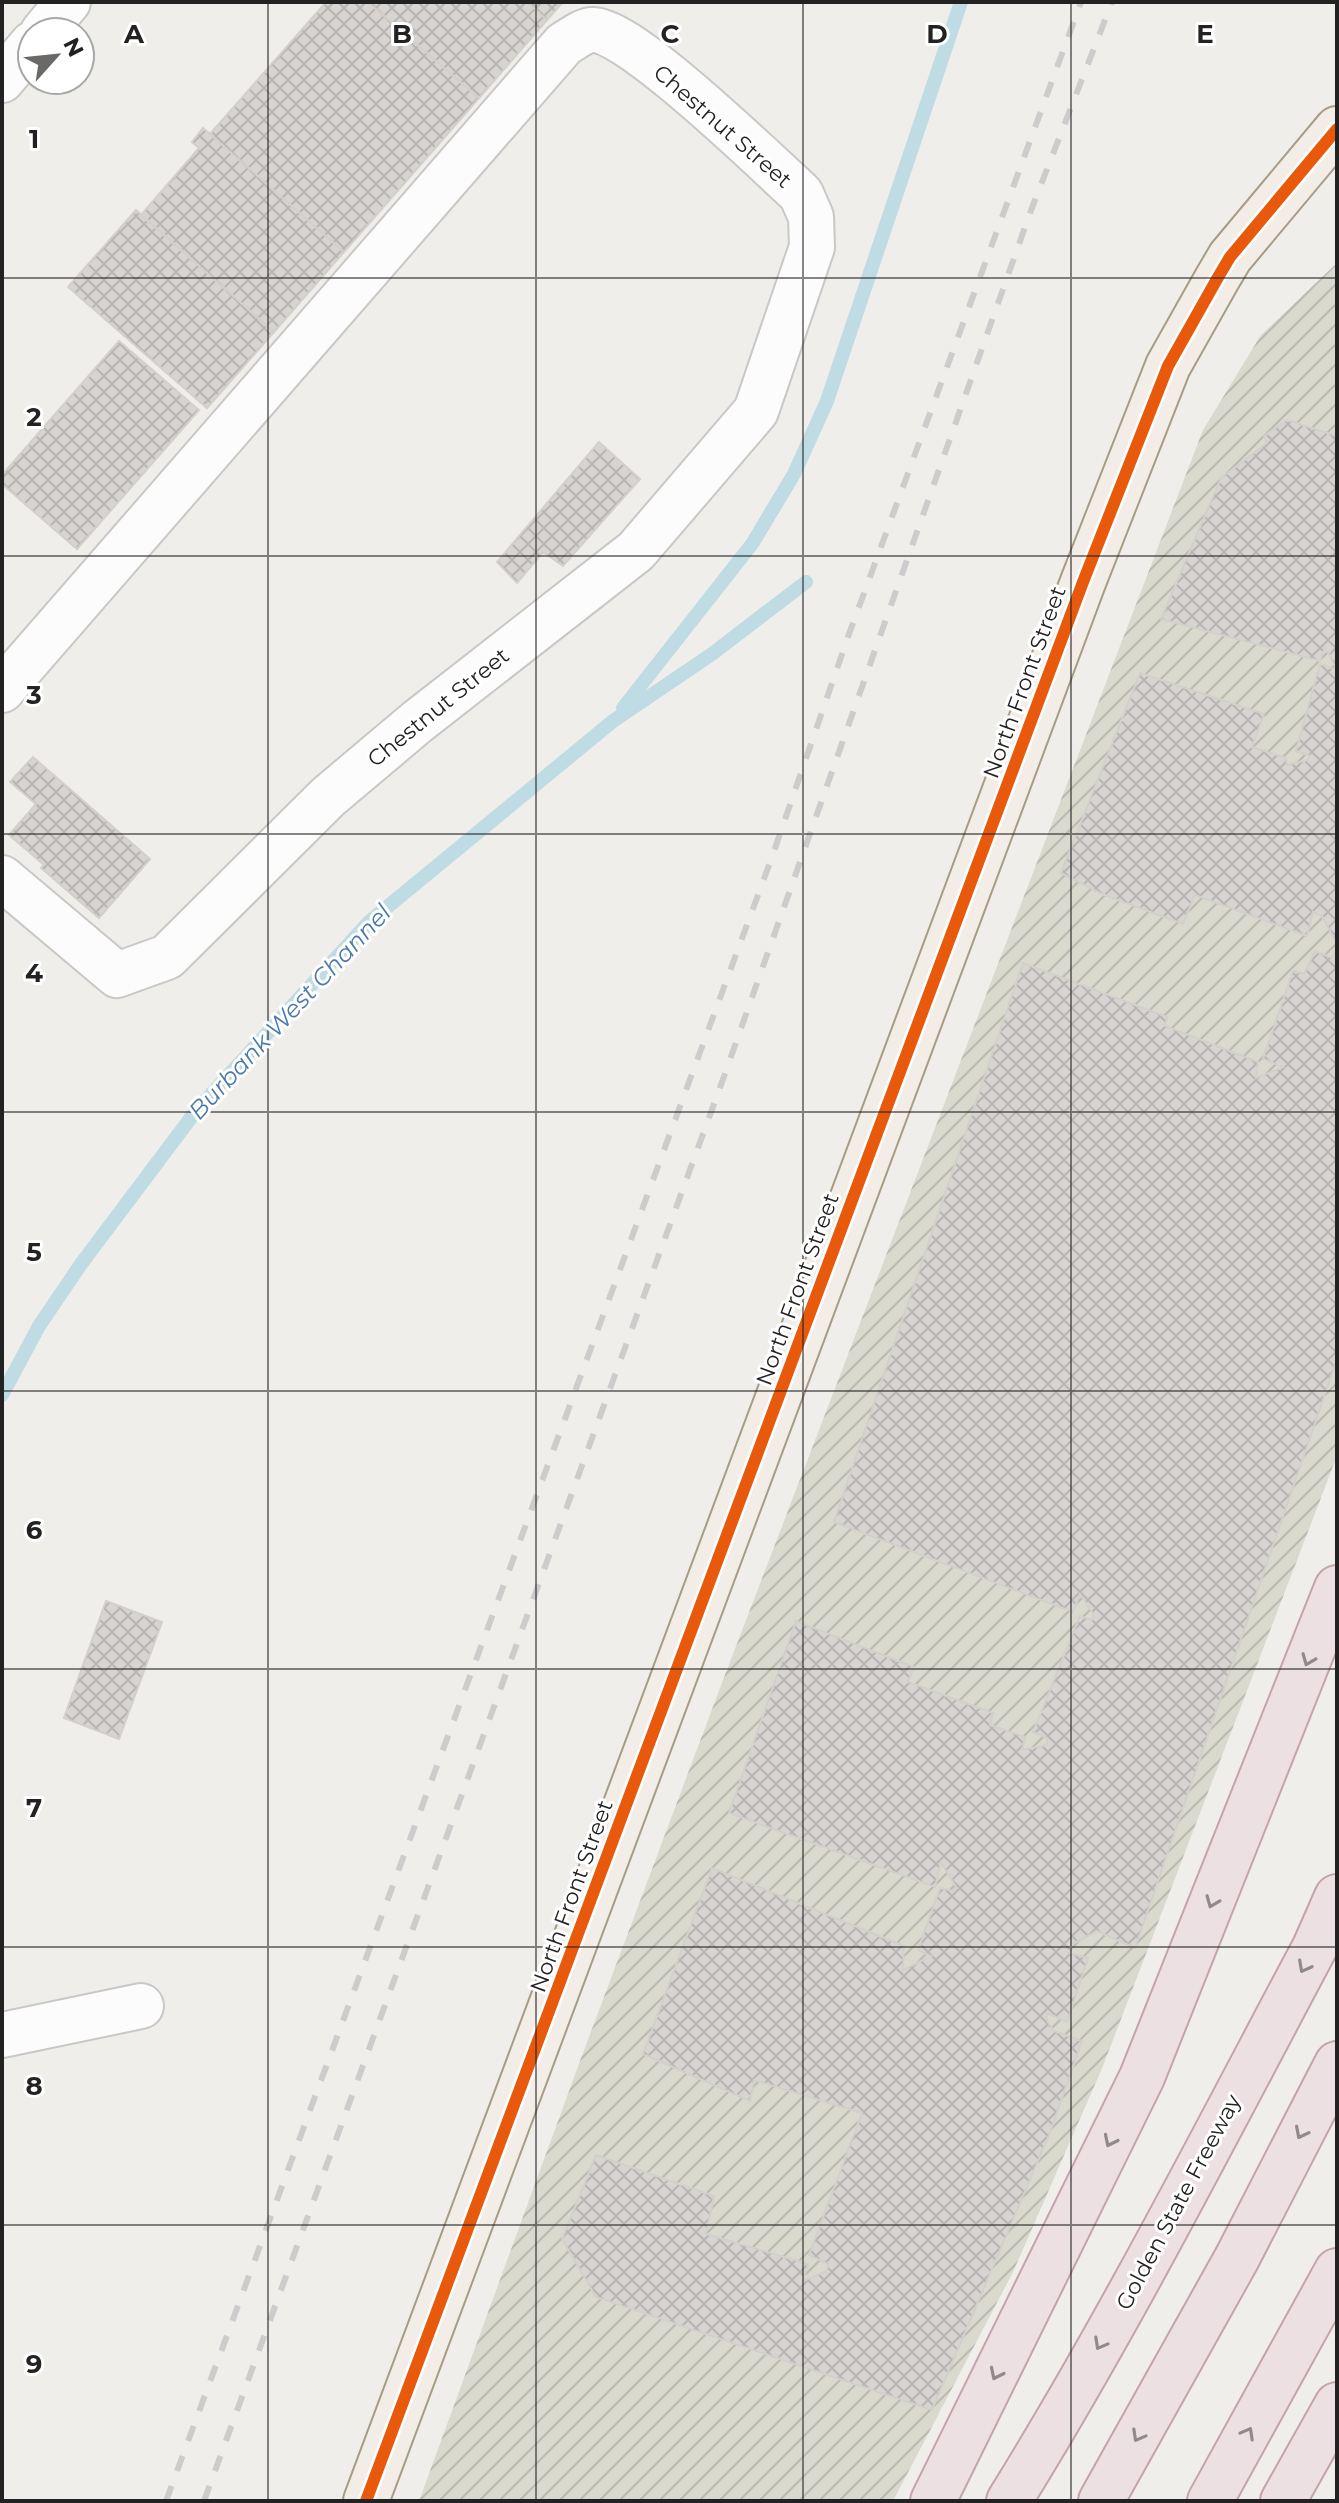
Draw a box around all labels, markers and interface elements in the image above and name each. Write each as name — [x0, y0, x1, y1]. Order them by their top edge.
north arrow — [16, 16, 96, 96]
text: A — [123, 18, 145, 50]
text: B — [392, 18, 412, 50]
text: C — [661, 18, 680, 50]
text: D — [926, 18, 948, 50]
text: E — [1196, 18, 1214, 50]
text: N — [57, 33, 89, 61]
street label: Chestnut Street — [648, 59, 797, 194]
text: 1 — [29, 123, 39, 155]
text: 2 — [26, 401, 42, 433]
street label: North Front Street — [977, 582, 1072, 782]
street label: Chestnut Street — [362, 642, 515, 773]
text: 3 — [25, 679, 42, 711]
water label: Burbank West Channel — [182, 898, 397, 1125]
text: 4 — [25, 957, 43, 989]
street label: North Front Street — [750, 1189, 845, 1389]
text: 5 — [26, 1236, 42, 1268]
text: 6 — [26, 1514, 43, 1546]
one-way arrow — [1301, 1652, 1318, 1666]
text: 7 — [26, 1792, 42, 1824]
street label: North Front Street — [524, 1796, 619, 1996]
one-way arrow — [1205, 1894, 1222, 1908]
one-way arrow — [1298, 1959, 1313, 1974]
text: 8 — [25, 2070, 43, 2102]
street label: Golden State Freeway — [1110, 2090, 1247, 2315]
one-way arrow — [1296, 2125, 1311, 2140]
one-way arrow — [1105, 2132, 1120, 2147]
one-way arrow — [1095, 2336, 1110, 2350]
text: 9 — [26, 2348, 42, 2380]
one-way arrow — [990, 2366, 1005, 2381]
one-way arrow — [1238, 2427, 1254, 2442]
one-way arrow — [1132, 2428, 1147, 2442]

